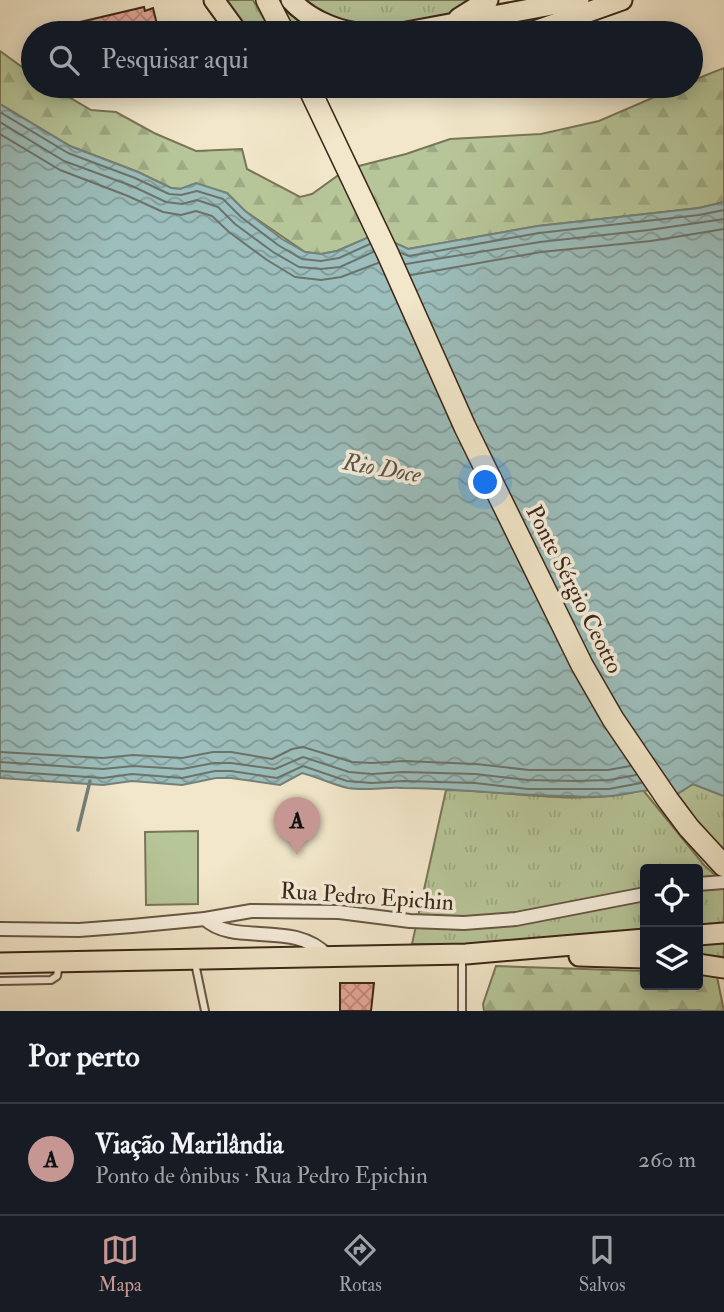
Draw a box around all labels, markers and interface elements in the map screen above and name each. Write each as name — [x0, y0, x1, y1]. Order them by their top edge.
search box — [21, 21, 703, 98]
icon: search — [45, 41, 83, 79]
text: Pesquisar aqui — [101, 44, 249, 76]
water label: Rio Doce — [340, 446, 424, 491]
your location — [468, 465, 502, 499]
street label: Ponte Sérgio Ceotto — [520, 500, 629, 678]
pin: A — [274, 797, 320, 855]
map controls — [640, 864, 703, 990]
button: locate — [640, 864, 703, 927]
street label: Rua Pedro Epichin — [279, 876, 455, 918]
button: layers — [640, 927, 703, 990]
text: Por perto — [28, 1038, 140, 1075]
text: Viação Marilândia — [95, 1129, 283, 1161]
text: A — [44, 1145, 58, 1174]
text: 260 m — [638, 1145, 696, 1174]
text: Ponto de ônibus · Rua Pedro Epichin — [95, 1161, 428, 1190]
tab: Mapa — [98, 1231, 142, 1297]
tab: Rotas — [339, 1231, 382, 1297]
tab: Salvos — [579, 1231, 626, 1297]

